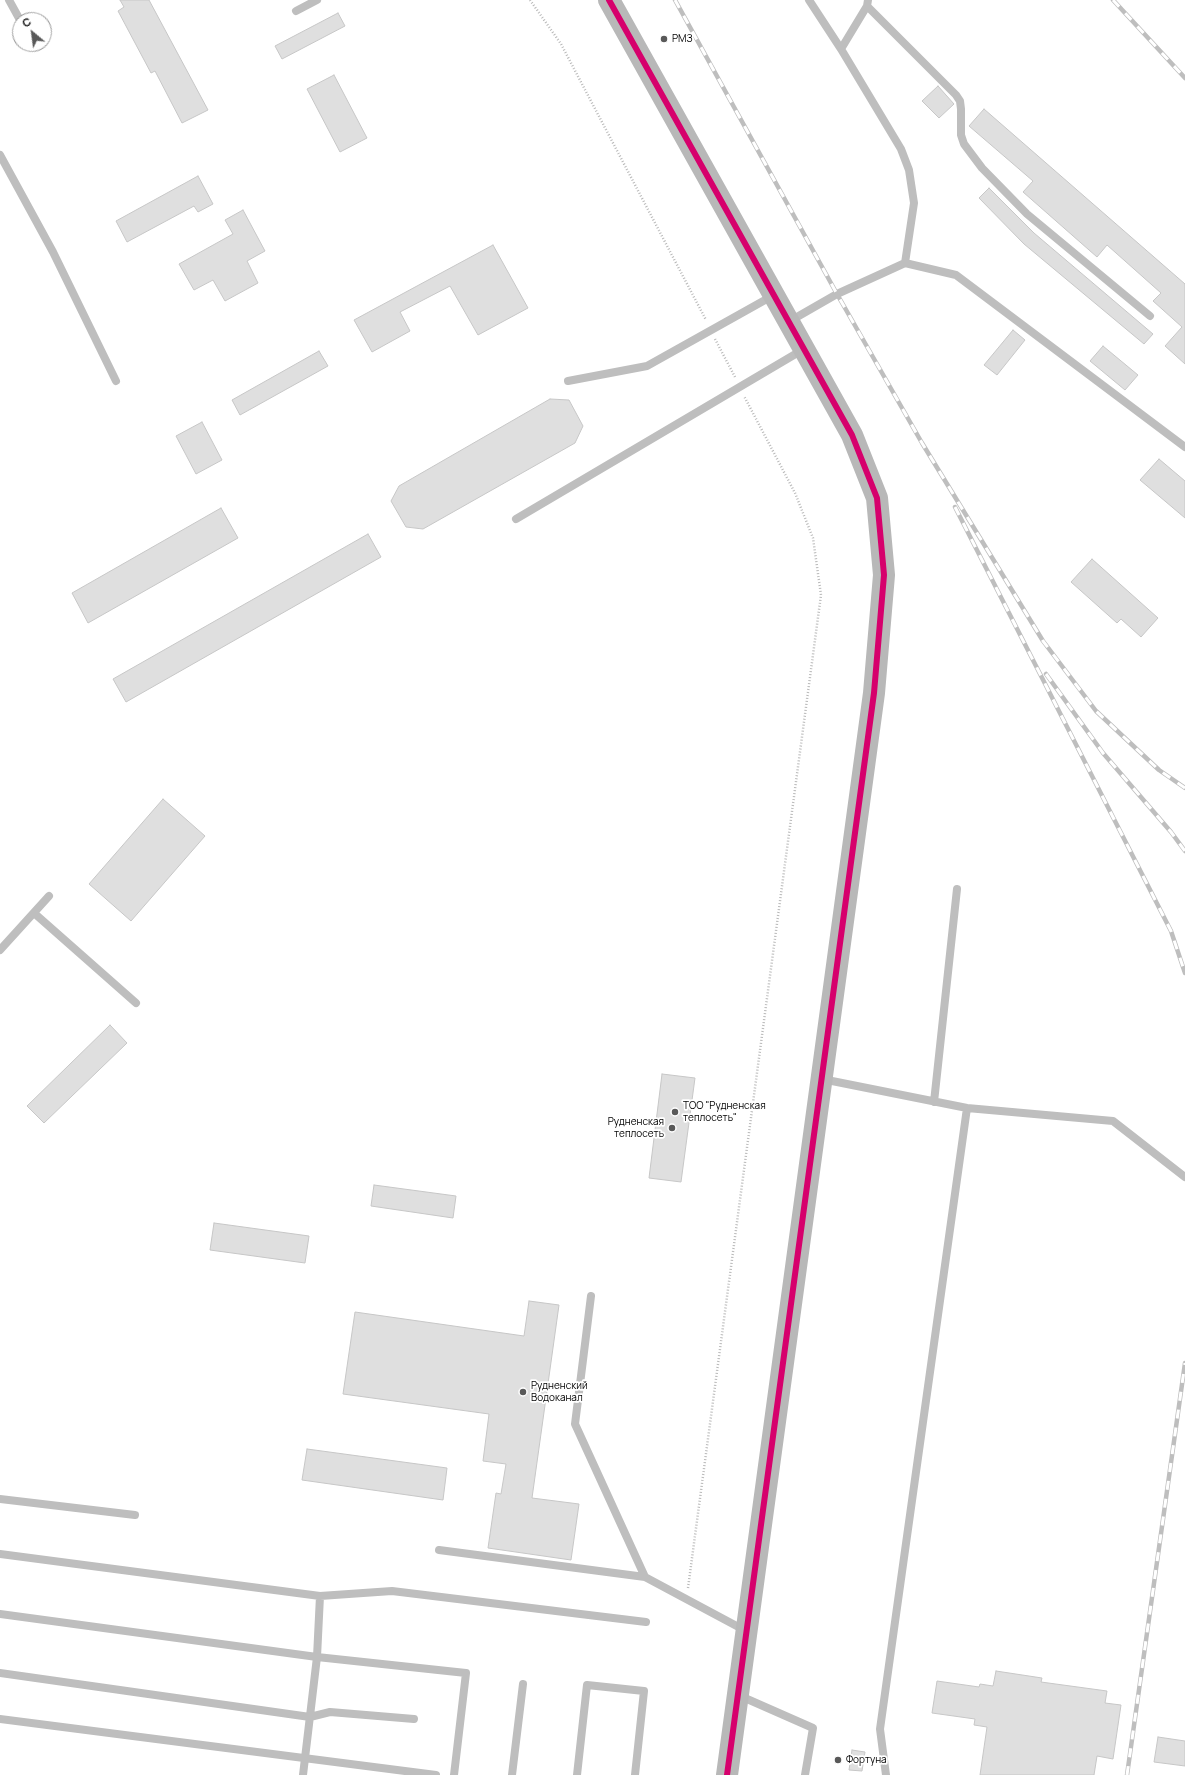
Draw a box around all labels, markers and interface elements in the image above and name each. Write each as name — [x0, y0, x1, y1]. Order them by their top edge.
north arrow — [12, 12, 52, 52]
text: С — [19, 13, 34, 30]
place label: РМЗ — [672, 33, 692, 45]
marker: РМЗ — [659, 34, 669, 44]
place label: ТОО "Рудненская теплосеть" — [683, 1100, 766, 1124]
marker: ТОО "Рудненская теплосеть" — [670, 1107, 680, 1117]
place label: Рудненская теплосеть — [608, 1116, 664, 1140]
marker: Рудненская теплосеть — [667, 1123, 677, 1133]
place label: Рудненский Водоканал — [531, 1380, 588, 1404]
marker: Рудненский Водоканал — [518, 1387, 528, 1397]
place label: Фортуна — [846, 1754, 887, 1766]
marker: Фортуна — [833, 1755, 843, 1765]

